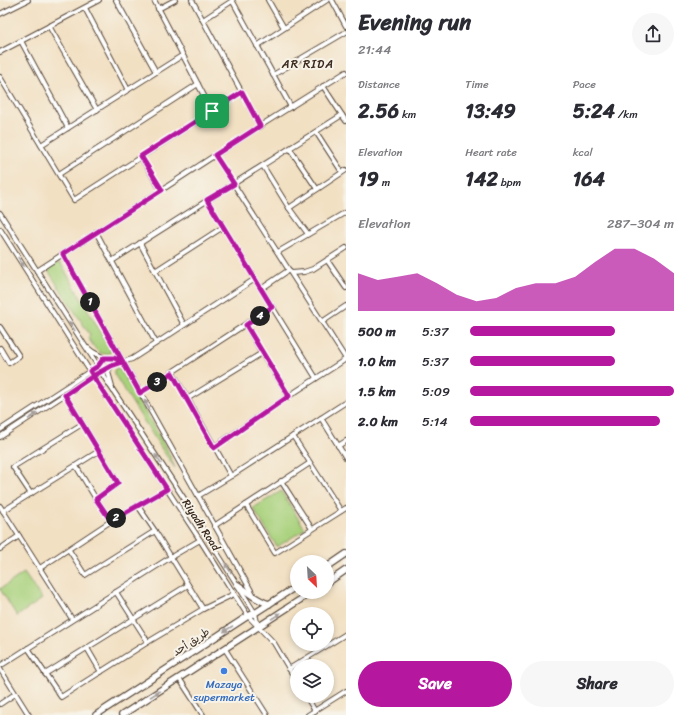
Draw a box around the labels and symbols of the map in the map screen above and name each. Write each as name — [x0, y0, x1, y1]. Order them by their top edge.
district label: AR RIDA — [281, 53, 334, 75]
pin — [195, 94, 229, 128]
one-way arrow — [17, 257, 25, 267]
pin: 1 — [80, 292, 100, 312]
pin: 4 — [250, 306, 270, 326]
one-way arrow — [69, 320, 76, 332]
pin: 3 — [147, 372, 167, 392]
one-way arrow — [143, 399, 150, 411]
one-way arrow — [27, 412, 39, 419]
one-way arrow — [154, 453, 162, 464]
street label: Riyadh Road — [177, 495, 226, 556]
pin: 2 — [106, 508, 126, 528]
north arrow — [290, 555, 334, 599]
one-way arrow — [224, 563, 231, 574]
one-way arrow — [271, 612, 281, 620]
street label: طريق أحد — [168, 623, 214, 661]
one-way arrow — [223, 625, 234, 633]
marker: Mazaya supermarket — [219, 666, 229, 676]
place label: Mazaya supermarket — [192, 675, 255, 707]
one-way arrow — [150, 690, 160, 698]

